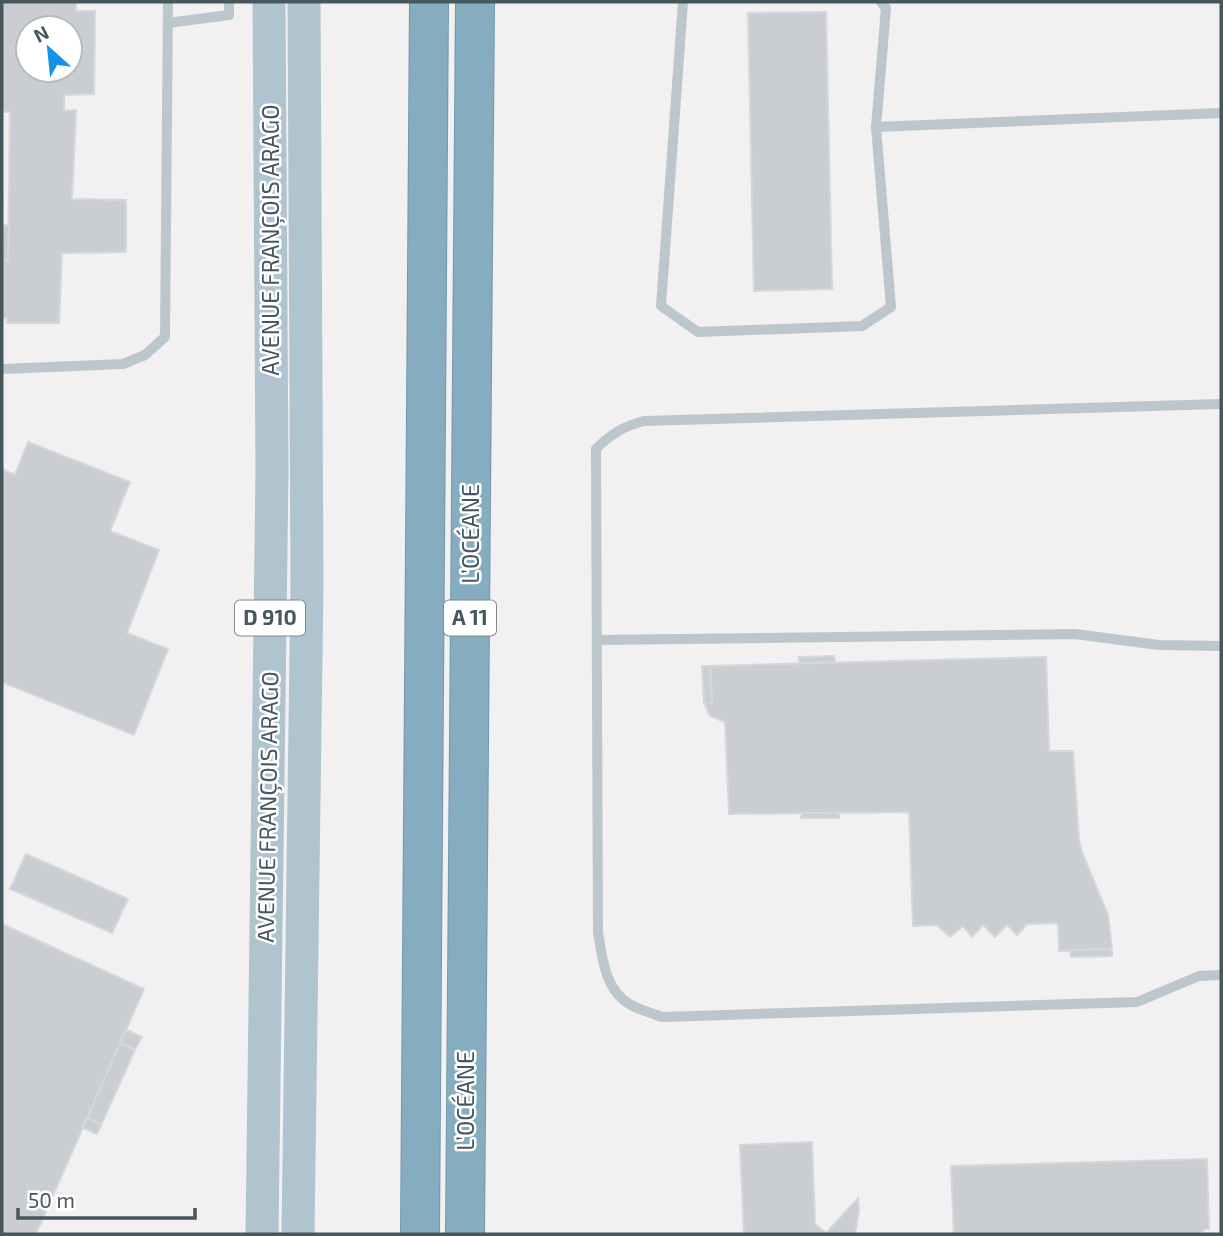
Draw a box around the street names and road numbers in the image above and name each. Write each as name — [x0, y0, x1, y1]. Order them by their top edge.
street label: AVENUE FRANÇOIS ARAGO — [256, 104, 285, 376]
street label: L’OCÉANE — [456, 484, 484, 584]
road number: D 910 — [235, 600, 305, 636]
road number: A 11 — [444, 600, 496, 636]
street label: AVENUE FRANÇOIS ARAGO — [251, 671, 284, 943]
street label: L’OCÉANE — [451, 1051, 479, 1151]

